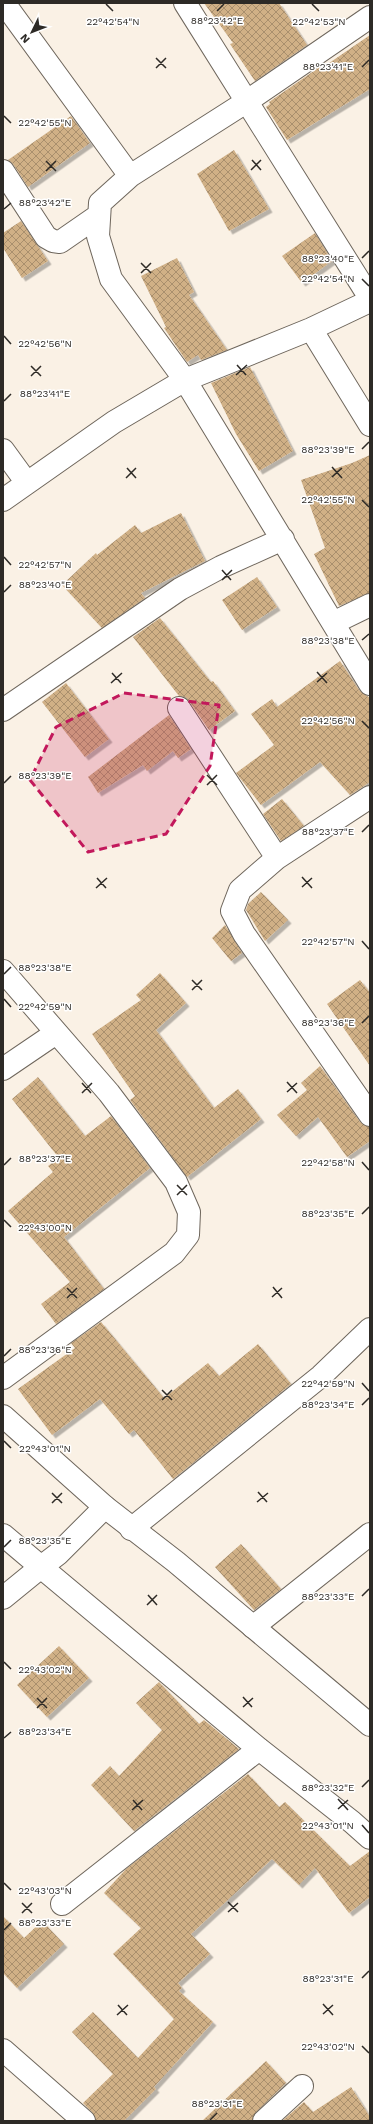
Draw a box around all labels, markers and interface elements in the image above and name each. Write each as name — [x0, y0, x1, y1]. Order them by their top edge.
north arrow — [12, 12, 52, 52]
text: 88°23'42"E — [191, 15, 243, 26]
text: 22°42'54"N — [86, 16, 140, 27]
text: 22°42'53"N — [292, 16, 346, 27]
text: N — [18, 31, 33, 46]
text: 88°23'41"E — [303, 61, 353, 72]
text: 22°42'55"N — [18, 117, 72, 128]
text: 88°23'42"E — [19, 197, 71, 208]
text: 88°23'40"E — [302, 253, 354, 264]
text: 22°42'54"N — [301, 273, 355, 284]
text: 22°42'56"N — [18, 338, 72, 349]
text: 88°23'41"E — [20, 388, 70, 399]
text: 88°23'39"E — [301, 444, 355, 455]
text: 22°42'55"N — [301, 494, 355, 505]
text: 22°42'57"N — [18, 559, 72, 570]
text: 88°23'40"E — [19, 579, 71, 590]
text: 88°23'38"E — [301, 635, 355, 646]
text: 22°42'56"N — [301, 715, 355, 726]
text: 88°23'39"E — [18, 770, 72, 781]
text: 88°23'37"E — [302, 826, 354, 837]
text: 22°42'57"N — [301, 936, 355, 947]
text: 88°23'38"E — [18, 962, 72, 973]
text: 22°42'59"N — [18, 1001, 72, 1012]
text: 88°23'36"E — [301, 1017, 355, 1028]
text: 88°23'37"E — [19, 1153, 71, 1164]
text: 22°42'58"N — [301, 1157, 355, 1168]
text: 88°23'35"E — [302, 1208, 354, 1219]
text: 22°43'00"N — [18, 1222, 72, 1233]
text: 88°23'36"E — [18, 1344, 72, 1355]
text: 22°42'59"N — [301, 1378, 355, 1389]
text: 88°23'34"E — [302, 1399, 354, 1410]
text: 22°43'01"N — [19, 1443, 71, 1454]
text: 88°23'35"E — [19, 1535, 71, 1546]
text: 88°23'33"E — [302, 1591, 355, 1602]
text: 22°43'02"N — [18, 1664, 72, 1675]
text: 88°23'34"E — [19, 1726, 71, 1737]
text: 88°23'32"E — [302, 1782, 355, 1793]
text: 22°43'01"N — [302, 1820, 354, 1831]
text: 22°43'03"N — [18, 1885, 72, 1896]
text: 88°23'33"E — [19, 1917, 72, 1928]
text: 88°23'31"E — [302, 1973, 354, 1984]
text: 22°43'02"N — [301, 2041, 355, 2052]
text: 88°23'31"E — [191, 2098, 243, 2109]

